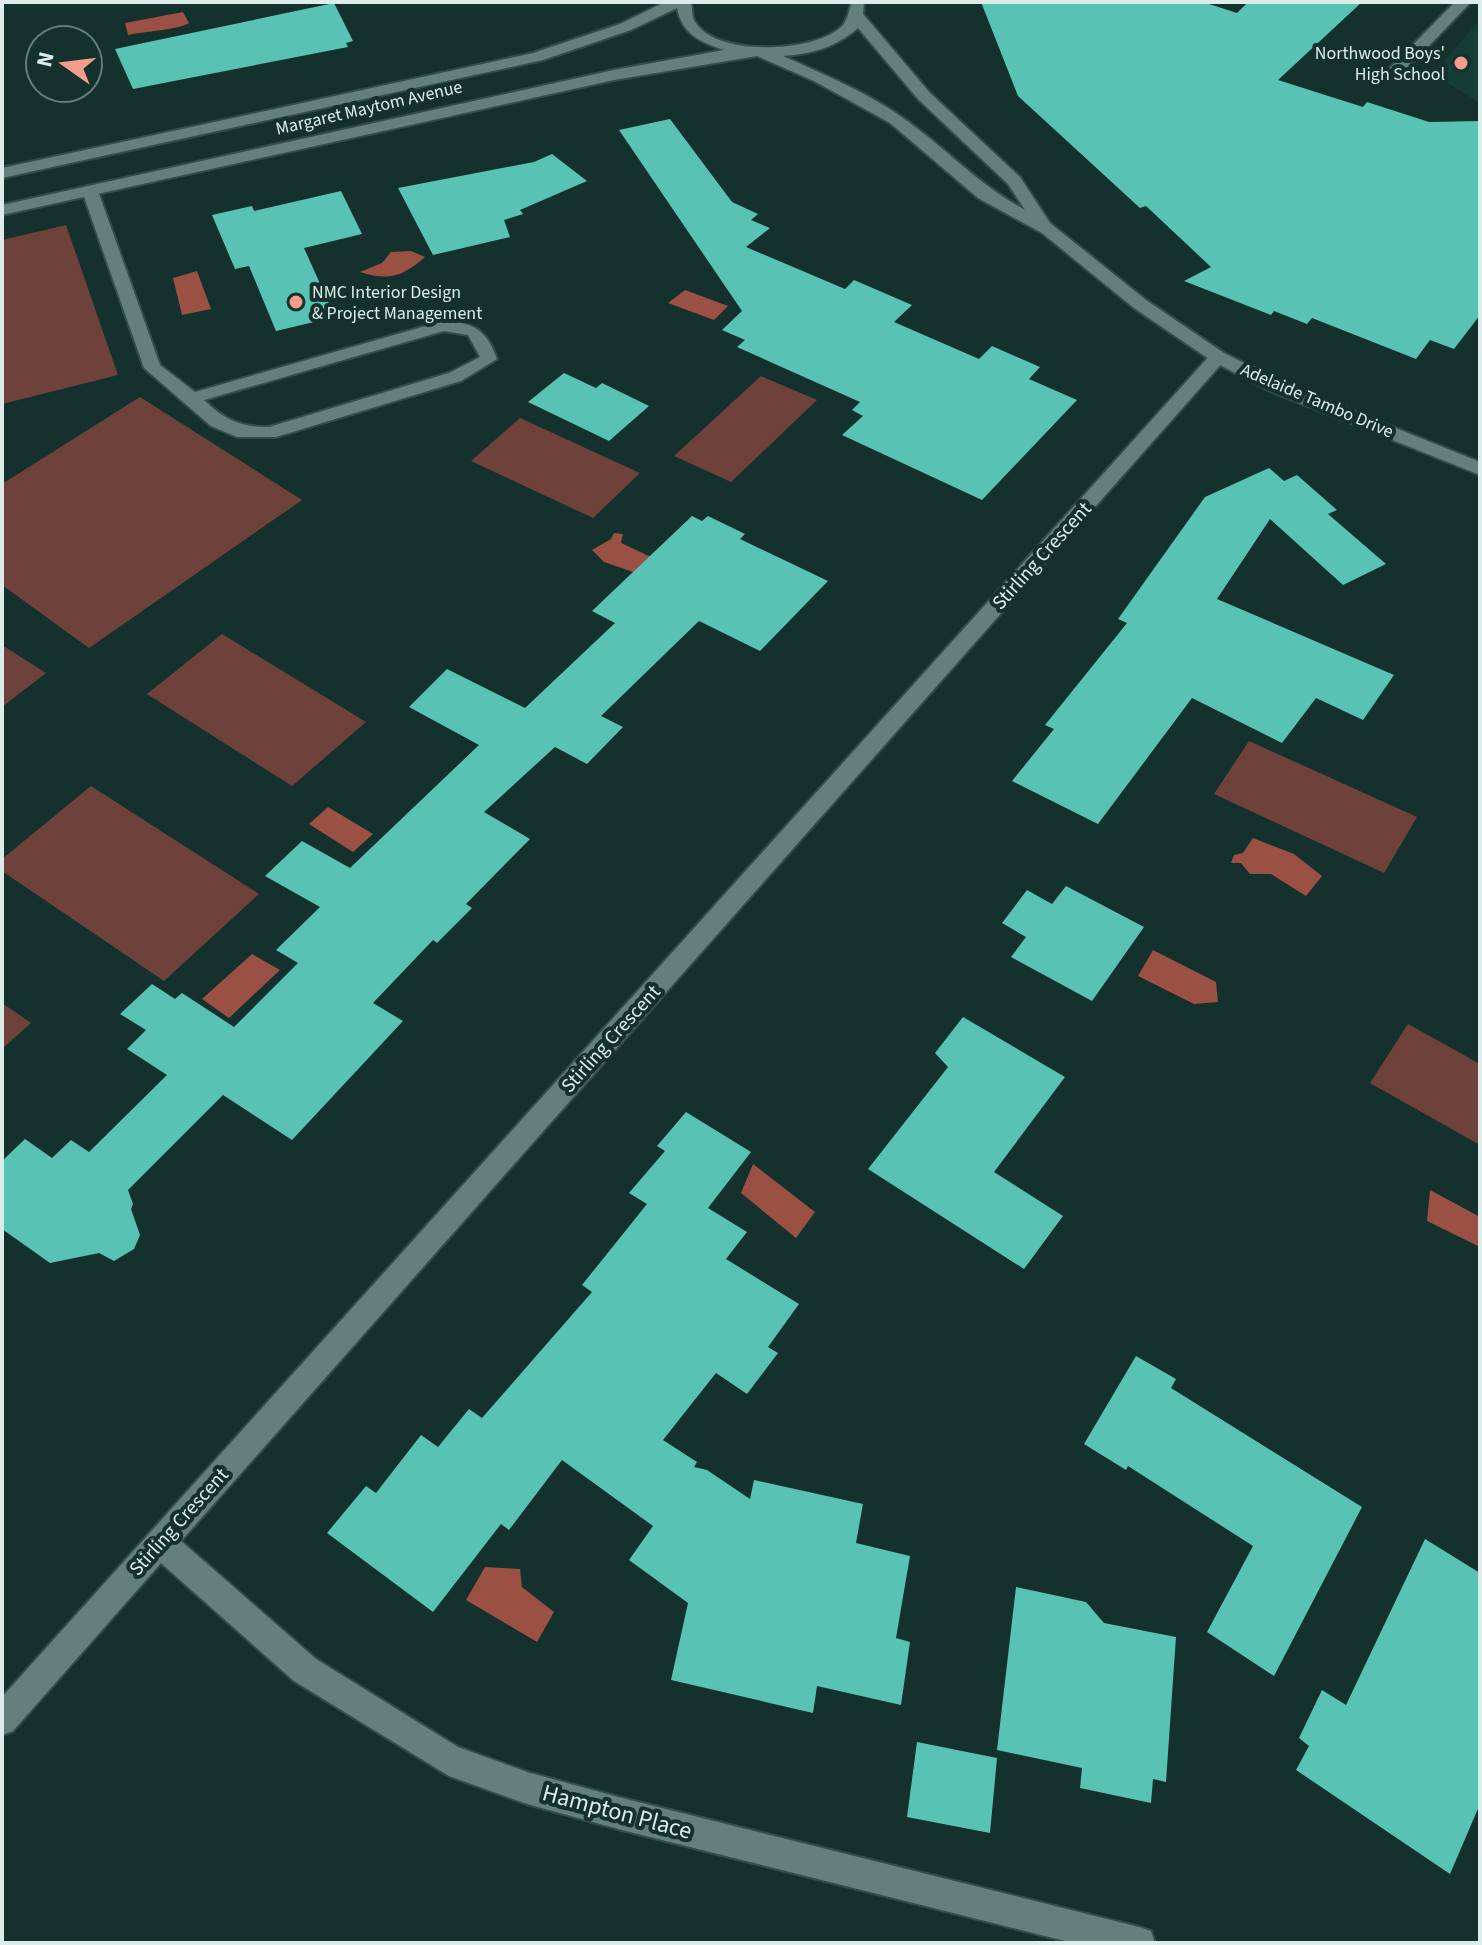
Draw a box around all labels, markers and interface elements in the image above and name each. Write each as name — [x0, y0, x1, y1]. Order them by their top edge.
north arrow — [24, 24, 104, 104]
place label: Northwood Boys' High School — [1315, 41, 1445, 87]
text: N — [28, 48, 63, 70]
marker: Northwood Boys' High School — [1452, 54, 1470, 72]
street label: Margaret Maytom Avenue — [273, 74, 465, 142]
place label: NMC Interior Design & Project Management — [312, 280, 482, 326]
marker: NMC Interior Design & Project Management — [287, 293, 305, 311]
street label: Adelaide Tambo Drive — [1237, 357, 1397, 445]
street label: Stirling Crescent — [986, 496, 1098, 616]
street label: Stirling Crescent — [555, 979, 667, 1099]
street label: Stirling Crescent — [123, 1462, 235, 1582]
street label: Hampton Place — [538, 1775, 696, 1849]

